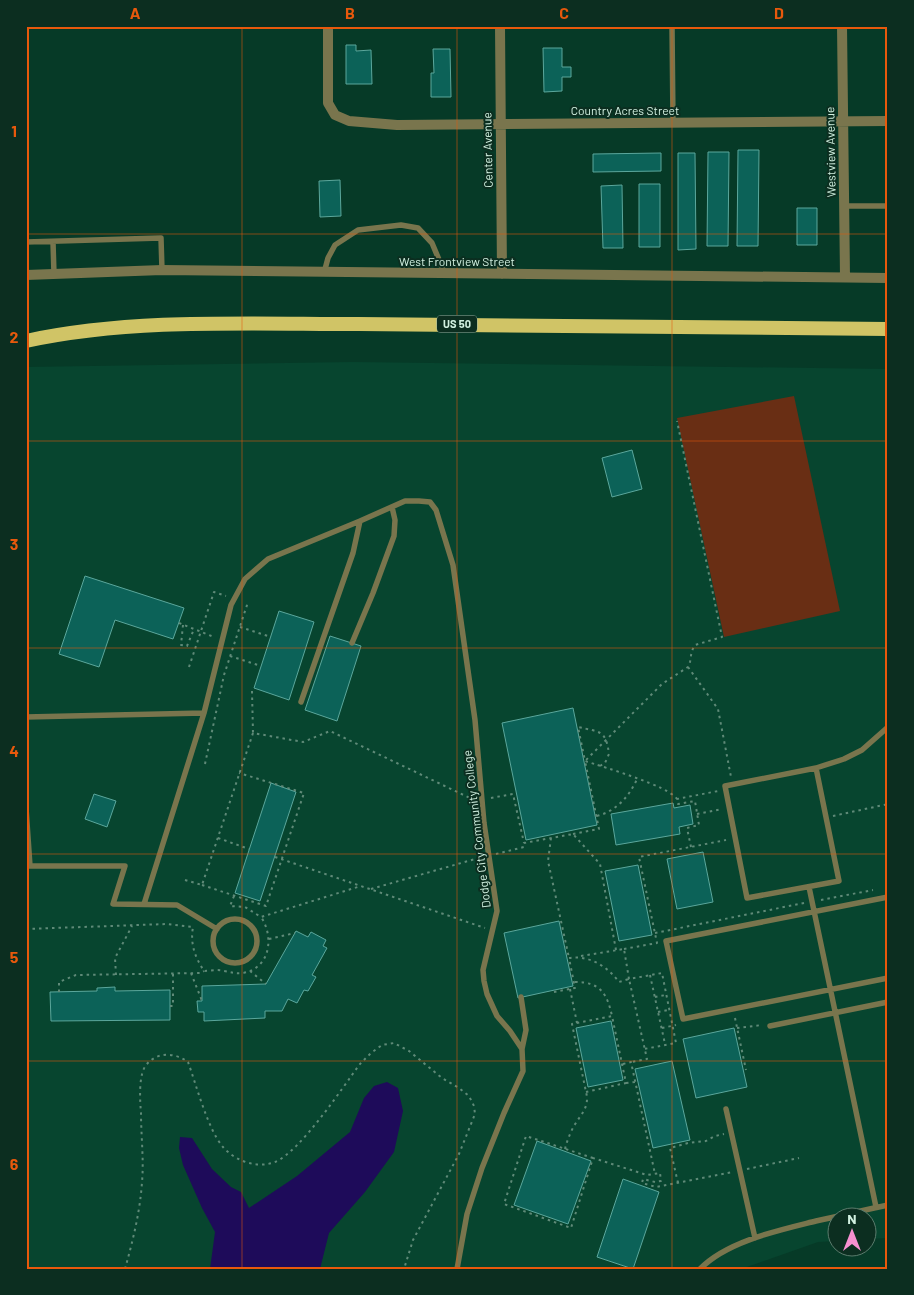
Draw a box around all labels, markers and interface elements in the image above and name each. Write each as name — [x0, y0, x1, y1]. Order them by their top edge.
text: A — [130, 3, 141, 22]
text: B — [345, 3, 355, 22]
text: C — [559, 3, 569, 22]
text: D — [774, 3, 784, 22]
street label: Country Acres Street — [571, 103, 679, 117]
street label: Westview Avenue — [822, 107, 838, 197]
street label: Center Avenue — [479, 112, 495, 188]
text: 1 — [11, 121, 17, 140]
street label: West Frontview Street — [399, 254, 515, 268]
road number: US 50 — [437, 316, 477, 332]
text: 2 — [10, 327, 19, 346]
text: 3 — [10, 534, 18, 553]
text: 4 — [9, 741, 19, 760]
street label: Dodge City Community College — [459, 749, 493, 909]
text: 5 — [10, 947, 19, 966]
text: 6 — [10, 1154, 19, 1173]
north arrow — [826, 1208, 876, 1258]
text: N — [847, 1210, 857, 1227]

